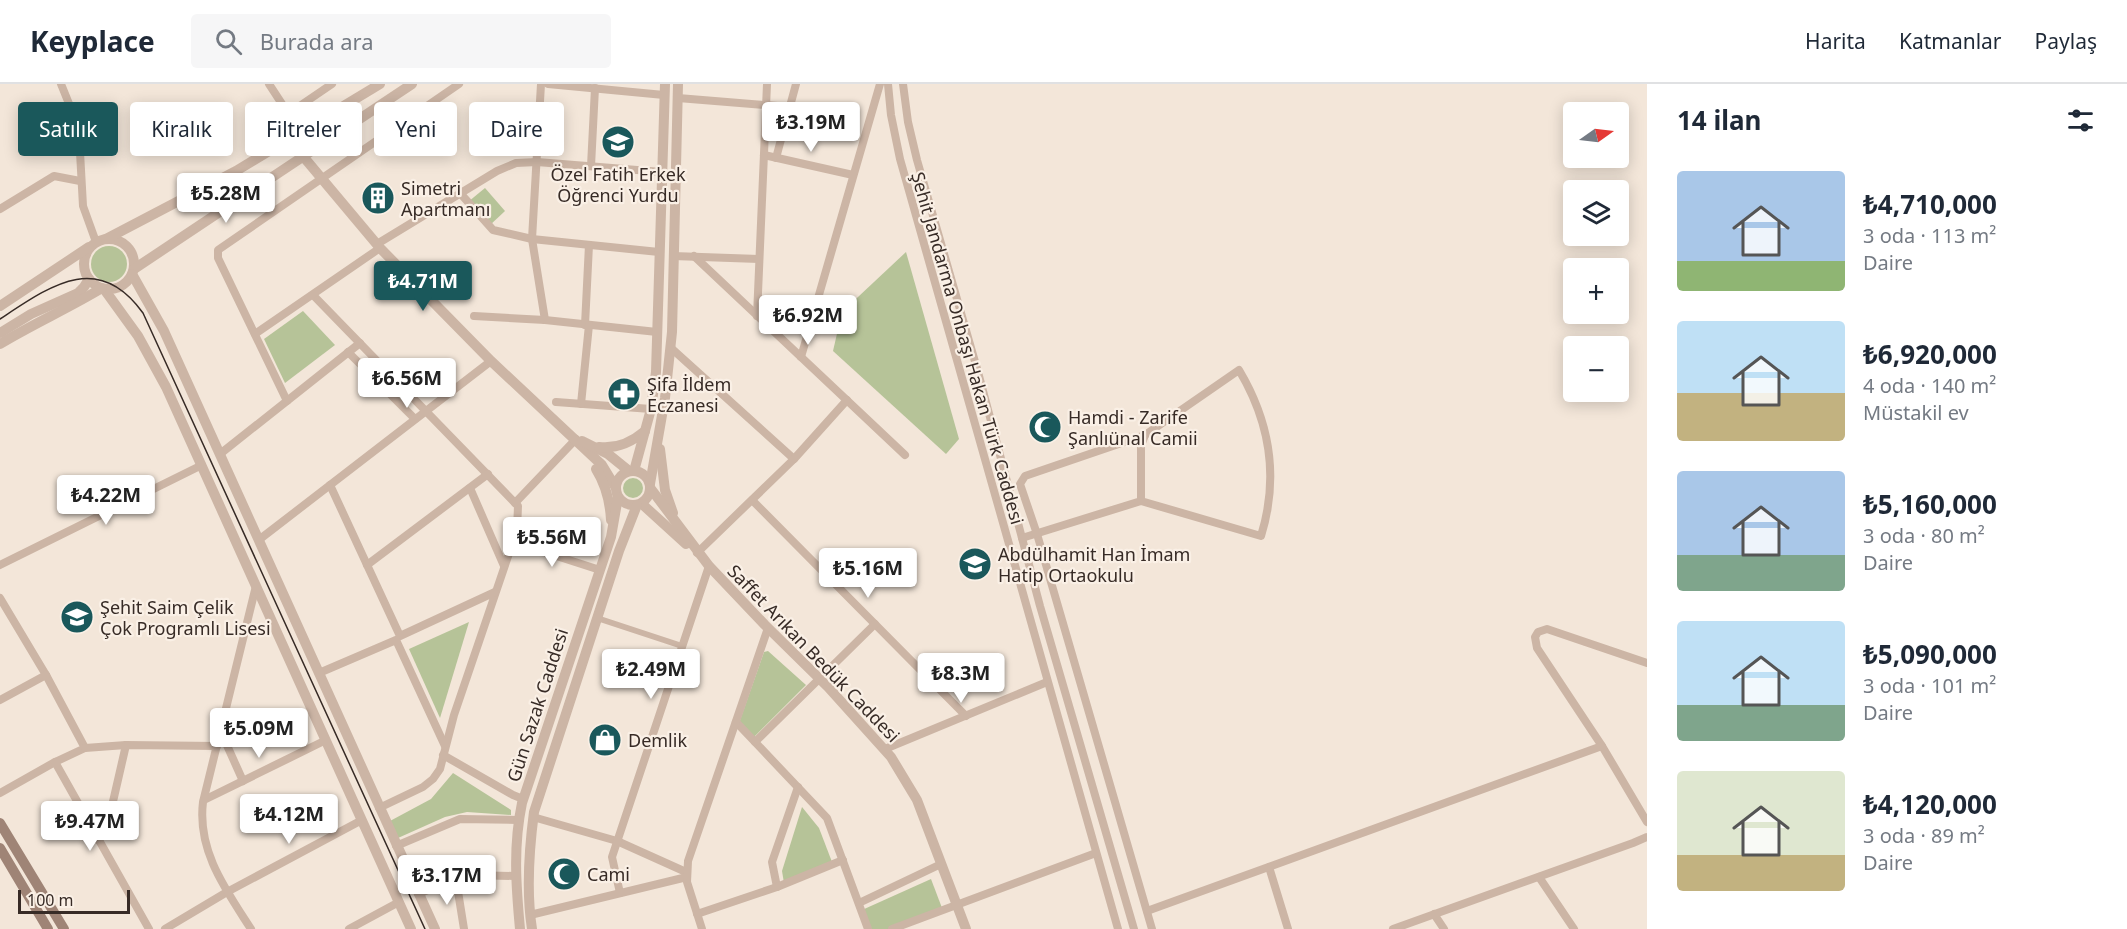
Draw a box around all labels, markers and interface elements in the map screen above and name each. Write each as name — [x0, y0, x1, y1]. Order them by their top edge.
search box — [191, 14, 611, 68]
text: Keyplace — [30, 22, 155, 60]
icon: search — [212, 25, 245, 58]
text: Burada ara — [260, 26, 374, 56]
text: Harita — [1805, 27, 1866, 55]
text: Katmanlar — [1899, 27, 2002, 55]
text: Paylaş — [2035, 27, 2097, 55]
chip: Satılık — [18, 102, 118, 156]
chip: Kiralık — [130, 102, 233, 156]
chip: Filtreler — [245, 102, 362, 156]
chip: Yeni — [374, 102, 457, 156]
chip: Daire — [469, 102, 564, 156]
pin: ₺3.19M — [762, 102, 860, 153]
north arrow — [1563, 102, 1629, 168]
map controls — [1563, 102, 1629, 402]
text: 14 ilan — [1677, 102, 1762, 138]
icon: filters — [2064, 104, 2097, 137]
text: ₺3.19M — [776, 108, 846, 135]
school or university icon: Özel Fatih Erkek Öğrenci Yurdu — [600, 124, 636, 160]
place label: Özel Fatih Erkek Öğrenci Yurdu — [550, 162, 686, 207]
street label: Şehit Jandarma Onbaşı Hakan Türk Caddesi — [906, 169, 1030, 527]
pin: ₺5.28M — [177, 173, 275, 224]
place label: Simetri Apartmanı — [401, 176, 490, 221]
text: ₺5.28M — [191, 179, 261, 206]
building icon: Simetri Apartmanı — [360, 180, 396, 216]
button: layers — [1563, 180, 1629, 246]
text: ₺4,710,000 — [1863, 186, 1997, 222]
icon: home — [1725, 195, 1797, 267]
text: 3 oda · 113 m² — [1863, 222, 1996, 249]
text: Daire — [1863, 249, 1913, 276]
button: + — [1563, 258, 1629, 324]
pin: ₺4.71M — [374, 261, 472, 312]
text: ₺4.71M — [388, 267, 458, 294]
pin: ₺6.92M — [759, 295, 857, 346]
text: ₺6.92M — [773, 301, 843, 328]
button: − — [1563, 336, 1629, 402]
text: ₺6,920,000 — [1863, 336, 1997, 372]
icon: home — [1725, 345, 1797, 417]
pin: ₺6.56M — [358, 358, 456, 409]
text: ₺6.56M — [372, 364, 442, 391]
place label: Şifa İldem Eczanesi — [647, 372, 731, 417]
text: 4 oda · 140 m² — [1863, 372, 1996, 399]
pharmacy icon: Şifa İldem Eczanesi — [606, 376, 642, 412]
text: Müstakil ev — [1863, 399, 1969, 426]
place label: Hamdi - Zarife Şanlıünal Camii — [1068, 405, 1198, 450]
mosque icon: Hamdi - Zarife Şanlıünal Camii — [1027, 409, 1063, 445]
pin: ₺4.22M — [57, 475, 155, 526]
text: ₺4.22M — [71, 481, 141, 508]
text: ₺5,160,000 — [1863, 486, 1997, 522]
icon: home — [1725, 495, 1797, 567]
pin: ₺5.56M — [503, 517, 601, 568]
text: 3 oda · 80 m² — [1863, 522, 1985, 549]
text: ₺5.56M — [517, 523, 587, 550]
place label: Abdülhamit Han İmam Hatip Ortaokulu — [998, 542, 1190, 587]
school or university icon: Abdülhamit Han İmam Hatip Ortaokulu — [957, 546, 993, 582]
pin: ₺5.16M — [819, 548, 917, 599]
text: Daire — [1863, 549, 1913, 576]
text: ₺5.16M — [833, 554, 903, 581]
street label: Saffet Arıkan Bedük Caddesi — [723, 559, 905, 747]
place label: Şehit Saim Çelik Çok Programlı Lisesi — [100, 595, 271, 640]
school or university icon: Şehit Saim Çelik Çok Programlı Lisesi — [59, 599, 95, 635]
street label: Gün Sazak Caddesi — [501, 625, 573, 785]
text: ₺5,090,000 — [1863, 636, 1997, 672]
icon: home — [1725, 645, 1797, 717]
pin: ₺2.49M — [602, 649, 700, 700]
pin: ₺8.3M — [919, 653, 1003, 704]
text: ₺2.49M — [616, 655, 686, 682]
text: ₺8.3M — [932, 659, 990, 686]
text: 3 oda · 101 m² — [1863, 672, 1996, 699]
text: Daire — [1863, 699, 1913, 726]
pin: ₺5.09M — [210, 708, 308, 759]
text: ₺5.09M — [224, 714, 294, 741]
shop icon: Demlik — [587, 722, 623, 758]
place label: Demlik — [628, 728, 687, 752]
text: ₺4,120,000 — [1863, 786, 1997, 822]
pin: ₺4.12M — [240, 794, 338, 845]
icon: home — [1725, 795, 1797, 867]
text: ₺4.12M — [254, 800, 324, 827]
pin: ₺9.47M — [41, 801, 139, 852]
text: ₺9.47M — [55, 807, 125, 834]
text: 3 oda · 89 m² — [1863, 822, 1985, 849]
text: Daire — [1863, 849, 1913, 876]
pin: ₺3.17M — [398, 855, 496, 906]
mosque icon: Cami — [546, 856, 582, 892]
text: ₺3.17M — [412, 861, 482, 888]
place label: Cami — [587, 862, 630, 886]
scale bar — [18, 887, 130, 914]
text: 100 m — [27, 889, 74, 911]

